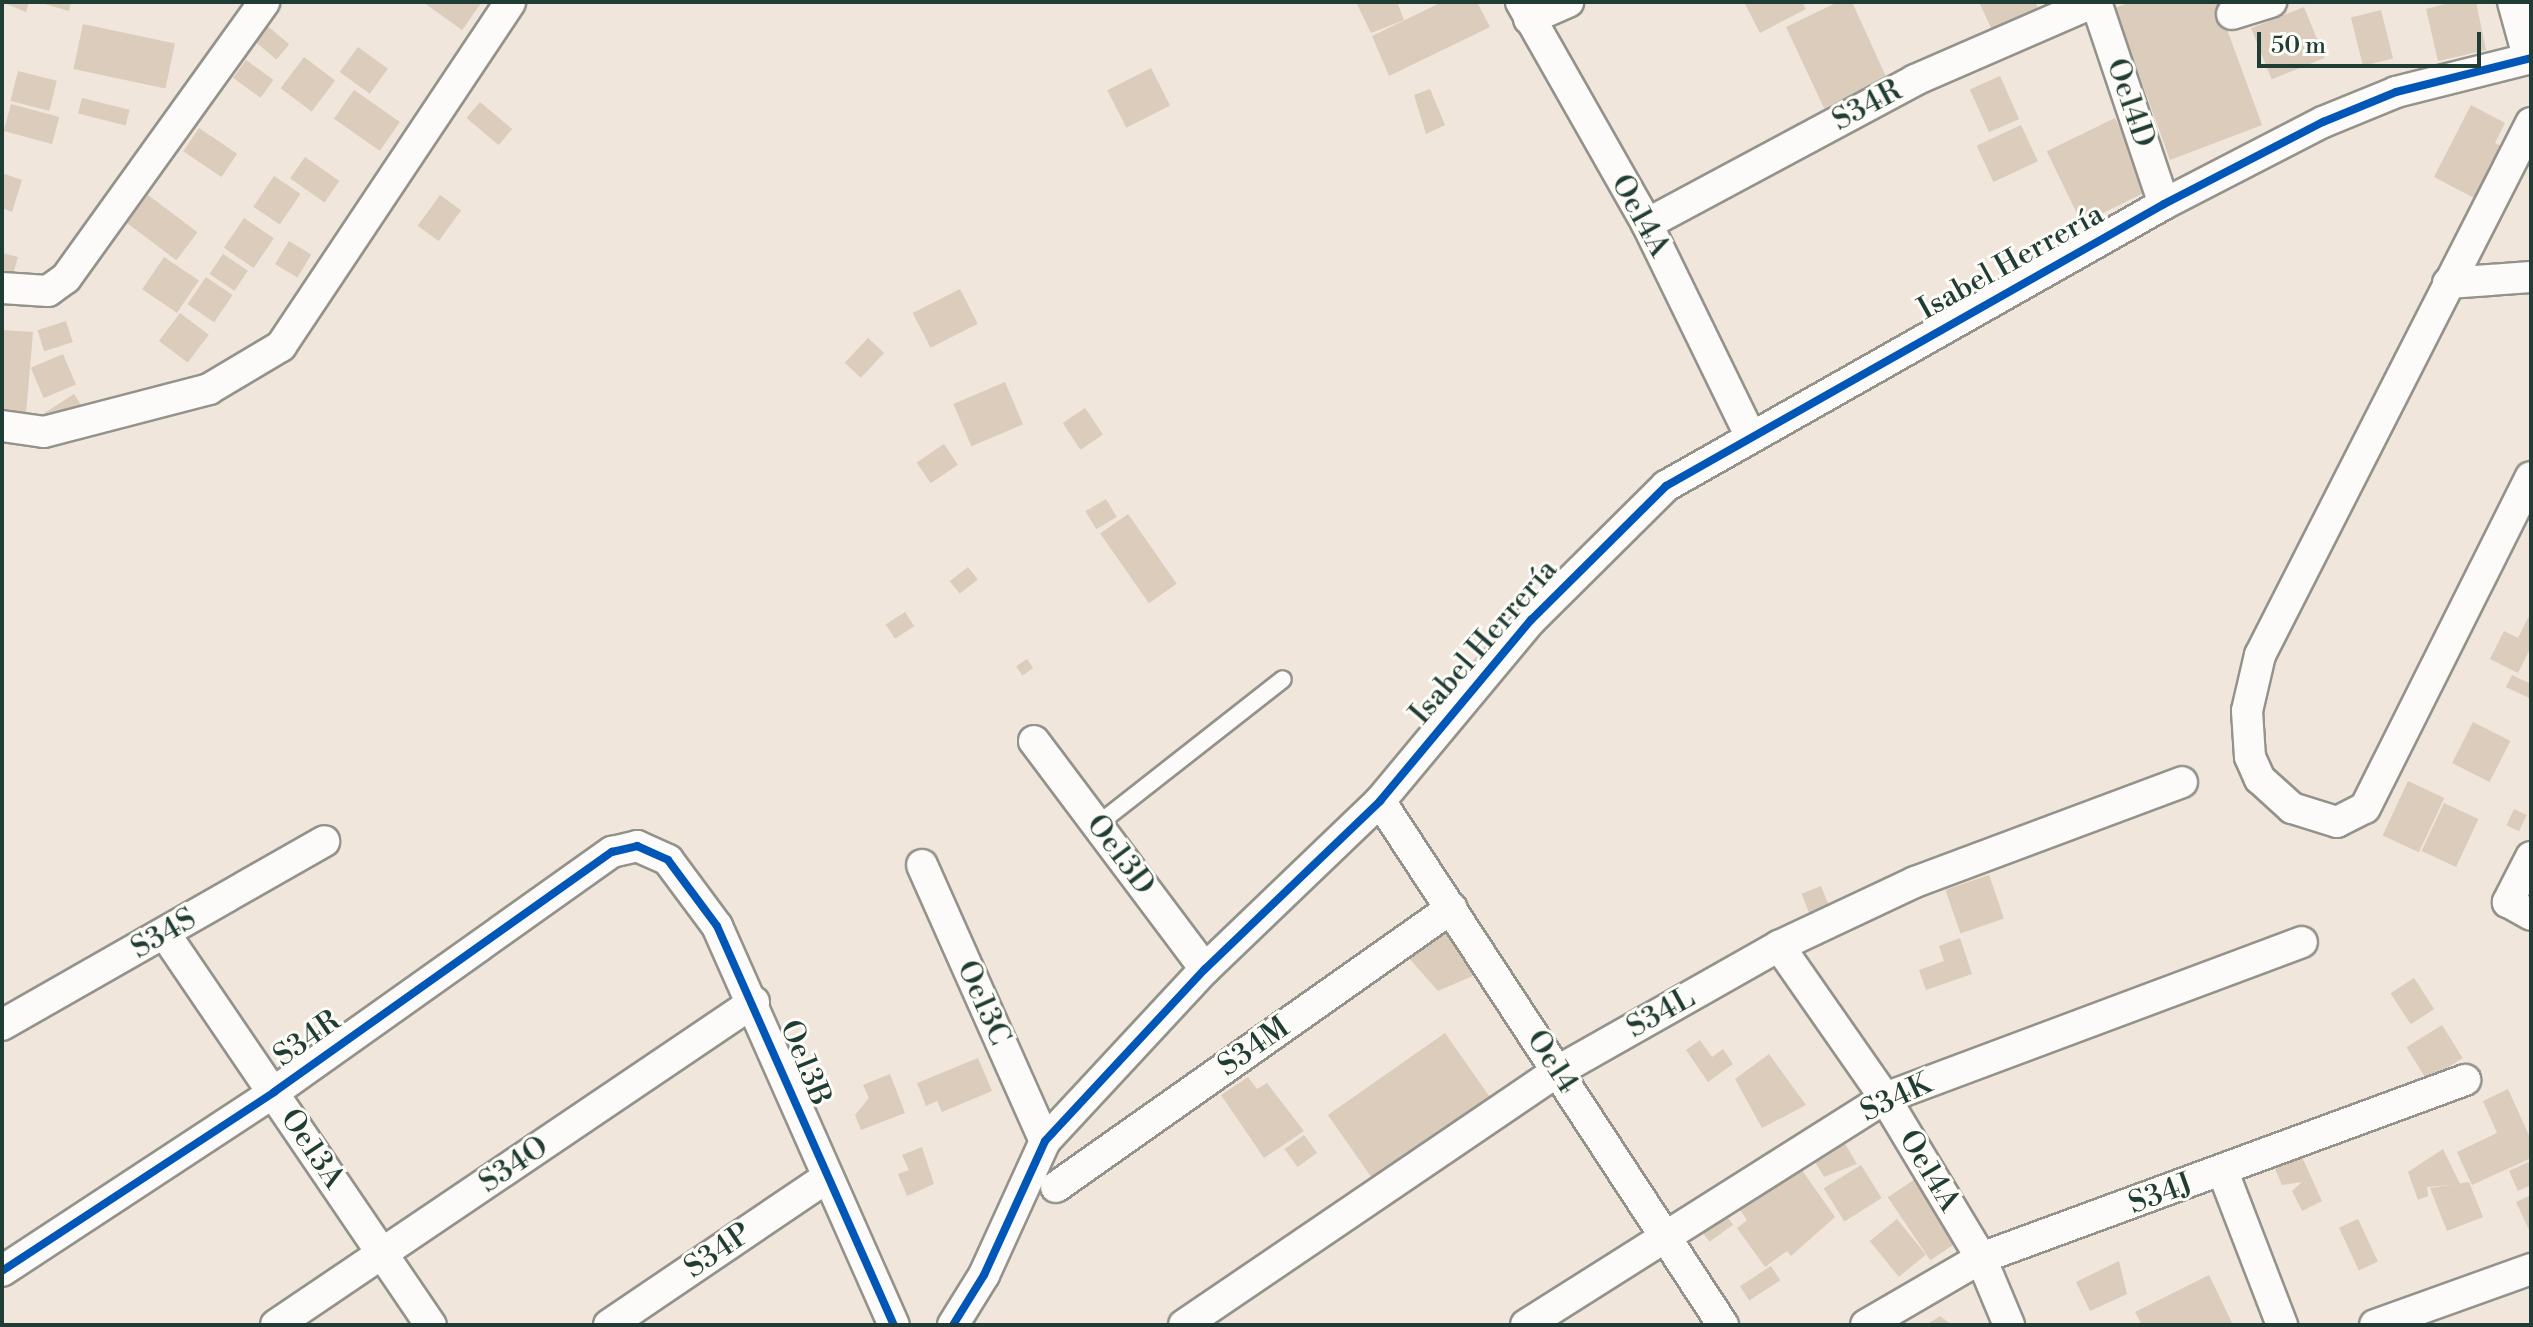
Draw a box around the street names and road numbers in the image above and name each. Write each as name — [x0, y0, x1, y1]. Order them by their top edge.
street label: Oe14D — [2098, 54, 2162, 152]
street label: S34R — [1826, 73, 1908, 139]
street label: Oe14A — [1603, 168, 1677, 264]
street label: Isabel Herrería — [1912, 196, 2110, 328]
street label: Isabel Herrería — [1403, 552, 1565, 732]
street label: Oe13D — [1078, 808, 1162, 902]
street label: S34S — [125, 901, 203, 967]
street label: Oe13C — [949, 955, 1017, 1051]
street label: S34L — [1621, 980, 1701, 1046]
street label: S34R — [267, 1003, 347, 1075]
street label: S34M — [1211, 1010, 1297, 1084]
street label: Oe13B — [772, 1015, 838, 1111]
street label: Oe14 — [1518, 1024, 1586, 1100]
street label: S34K — [1855, 1066, 1937, 1130]
street label: Oe13A — [272, 1102, 352, 1196]
street label: Oe14A — [1891, 1124, 1967, 1218]
street label: S34O — [473, 1129, 555, 1201]
street label: S34J — [2124, 1166, 2198, 1222]
street label: S34P — [678, 1216, 758, 1286]

